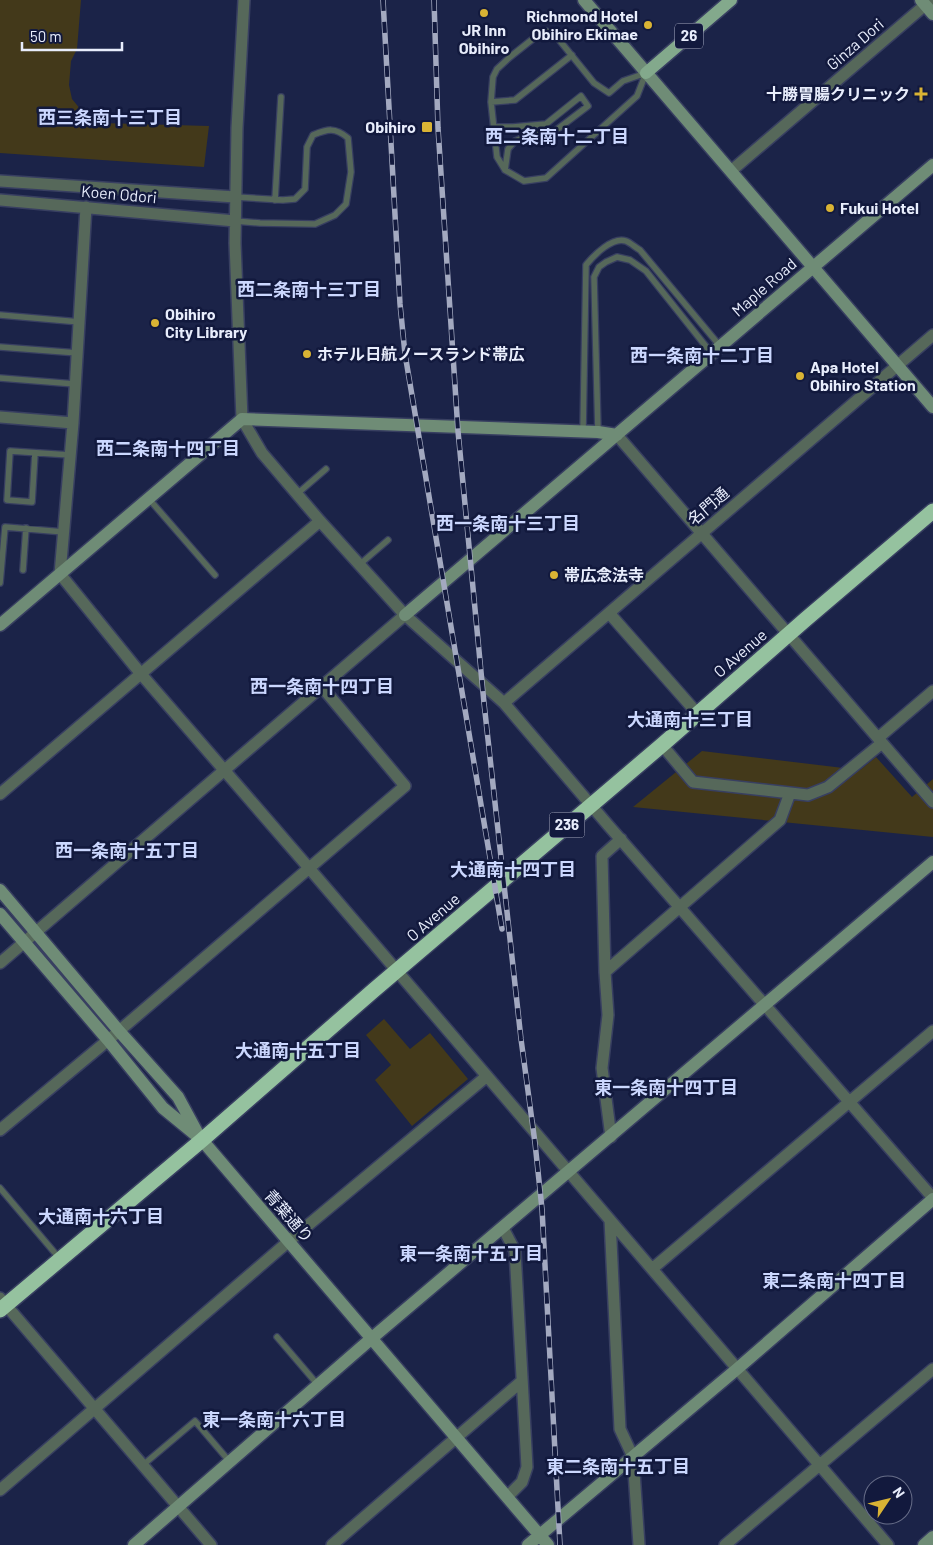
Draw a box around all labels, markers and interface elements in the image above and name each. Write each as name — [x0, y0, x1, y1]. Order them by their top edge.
place label: Richmond Hotel Obihiro Ekimae — [526, 6, 638, 43]
marker: JR Inn Obihiro — [478, 7, 490, 19]
street label: Ginza Dori — [822, 14, 887, 74]
marker: Richmond Hotel Obihiro Ekimae — [642, 19, 654, 31]
scale bar — [22, 20, 122, 52]
place label: JR Inn Obihiro — [459, 20, 509, 57]
road number: 26 — [675, 24, 703, 48]
text: 50 m — [30, 27, 62, 45]
place label: 十勝胃腸クリニック — [766, 84, 910, 103]
marker: 十勝胃腸クリニック — [914, 87, 928, 101]
district label: 西三条南十三丁目 — [38, 106, 182, 128]
place label: Obihiro — [365, 117, 416, 136]
marker: Obihiro — [420, 120, 434, 134]
district label: 西二条南十二丁目 — [485, 125, 629, 147]
street label: Koen Odori — [80, 181, 158, 206]
place label: Fukui Hotel — [840, 198, 919, 217]
marker: Fukui Hotel — [824, 202, 836, 214]
street label: Maple Road — [728, 253, 800, 320]
district label: 西二条南十三丁目 — [237, 278, 381, 300]
place label: Obihiro City Library — [165, 304, 247, 341]
marker: Obihiro City Library — [149, 317, 161, 329]
place label: ホテル日航ノースランド帯広 — [317, 344, 525, 363]
district label: 西一条南十二丁目 — [630, 344, 774, 366]
marker: ホテル日航ノースランド帯広 — [301, 348, 313, 360]
place label: Apa Hotel Obihiro Station — [810, 357, 916, 394]
marker: Apa Hotel Obihiro Station — [794, 370, 806, 382]
district label: 西二条南十四丁目 — [96, 437, 240, 459]
street label: 名門通 — [683, 483, 732, 529]
district label: 西一条南十三丁目 — [436, 512, 580, 534]
place label: 帯広念法寺 — [564, 565, 644, 584]
marker: 帯広念法寺 — [548, 569, 560, 581]
street label: O Avenue — [709, 624, 770, 681]
district label: 西一条南十四丁目 — [250, 675, 394, 697]
district label: 大通南十三丁目 — [627, 708, 753, 730]
road number: 236 — [550, 812, 584, 838]
district label: 西一条南十五丁目 — [55, 839, 199, 861]
district label: 大通南十四丁目 — [450, 858, 576, 880]
street label: O Avenue — [402, 888, 463, 945]
district label: 大通南十五丁目 — [235, 1039, 361, 1061]
district label: 東一条南十四丁目 — [594, 1076, 738, 1098]
street label: 青葉通り — [261, 1185, 318, 1246]
district label: 大通南十六丁目 — [38, 1205, 164, 1227]
district label: 東一条南十五丁目 — [399, 1242, 543, 1264]
district label: 東二条南十四丁目 — [762, 1269, 906, 1291]
district label: 東一条南十六丁目 — [202, 1408, 346, 1430]
district label: 東二条南十五丁目 — [546, 1455, 690, 1477]
north arrow — [863, 1475, 913, 1525]
text: N — [889, 1484, 909, 1501]

